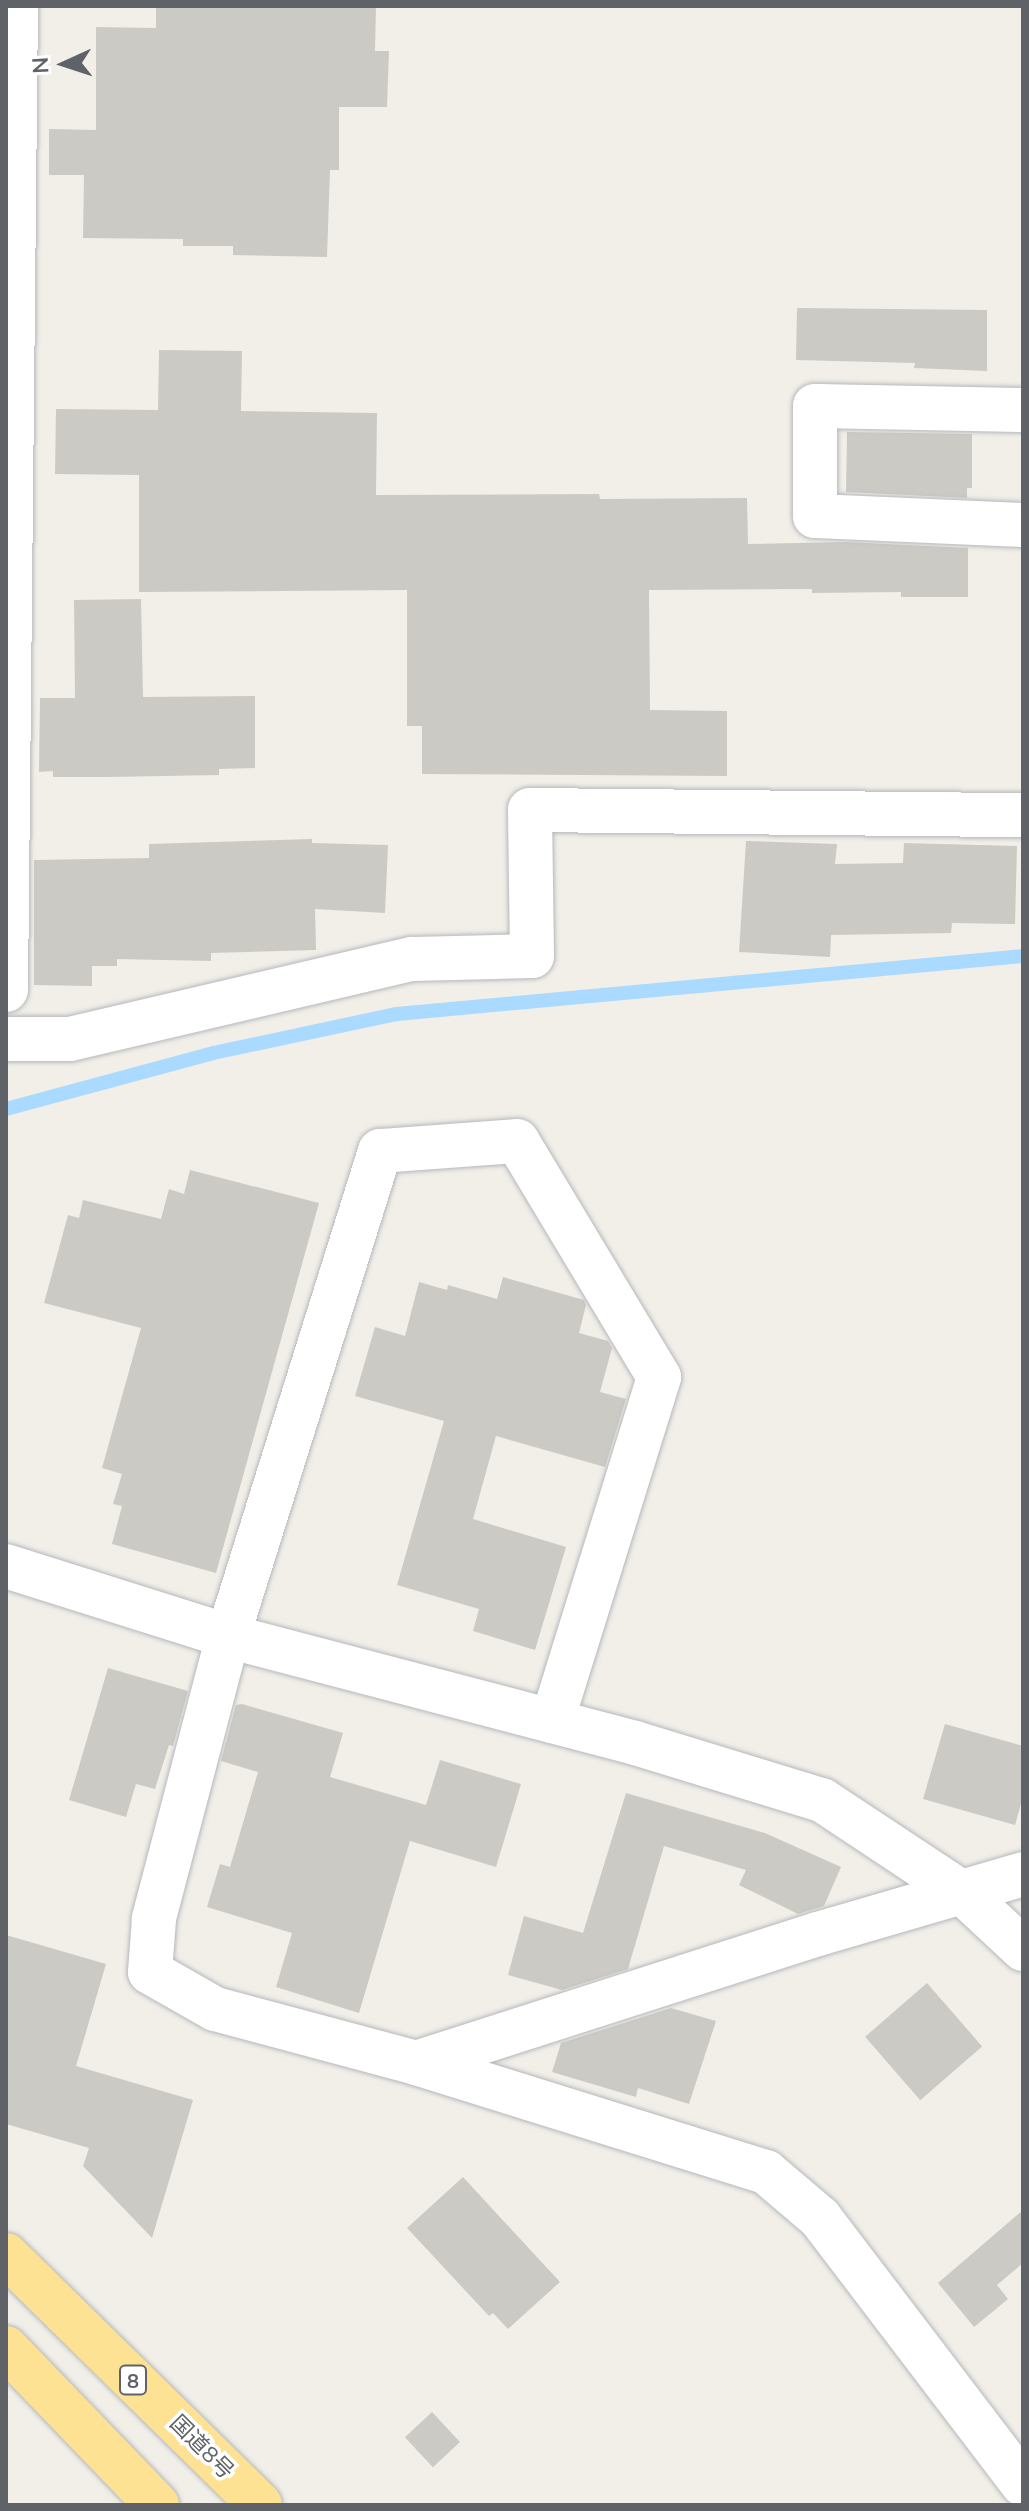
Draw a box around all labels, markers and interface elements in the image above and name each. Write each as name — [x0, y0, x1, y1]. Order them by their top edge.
north arrow — [24, 24, 104, 104]
text: N — [26, 56, 54, 74]
road number: 8 — [119, 2364, 147, 2396]
street label: 国道8号 — [165, 2410, 239, 2484]

